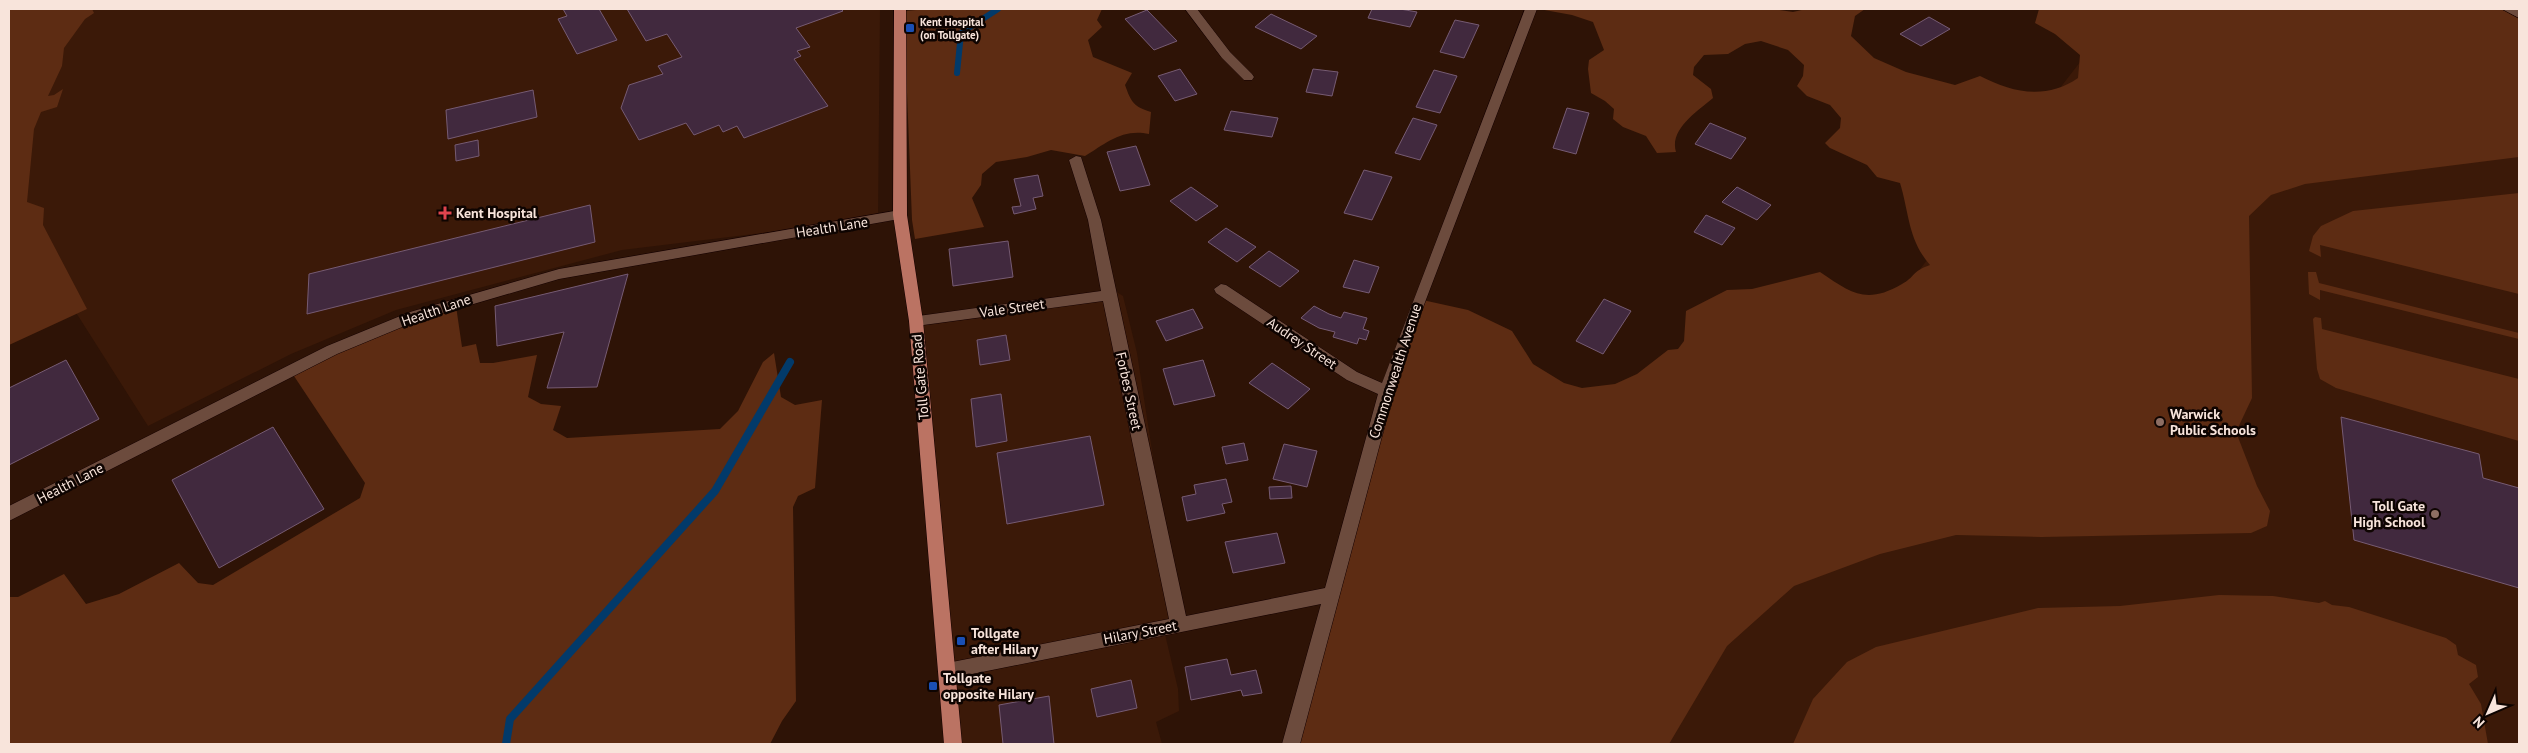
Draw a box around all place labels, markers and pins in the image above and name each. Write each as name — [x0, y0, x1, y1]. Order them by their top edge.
place label: Kent Hospital (on Tollgate) — [920, 15, 984, 42]
marker: Kent Hospital (on Tollgate) — [904, 22, 916, 34]
place label: Kent Hospital — [456, 204, 538, 222]
marker: Kent Hospital — [438, 206, 452, 220]
place label: Warwick Public Schools — [2170, 405, 2256, 439]
marker: Warwick Public Schools — [2154, 416, 2166, 428]
place label: Toll Gate High School — [2353, 497, 2426, 531]
marker: Toll Gate High School — [2429, 508, 2441, 520]
place label: Tollgate after Hilary — [971, 624, 1039, 658]
marker: Tollgate after Hilary — [955, 635, 967, 647]
place label: Tollgate opposite Hilary — [943, 669, 1034, 703]
marker: Tollgate opposite Hilary — [927, 680, 939, 692]

